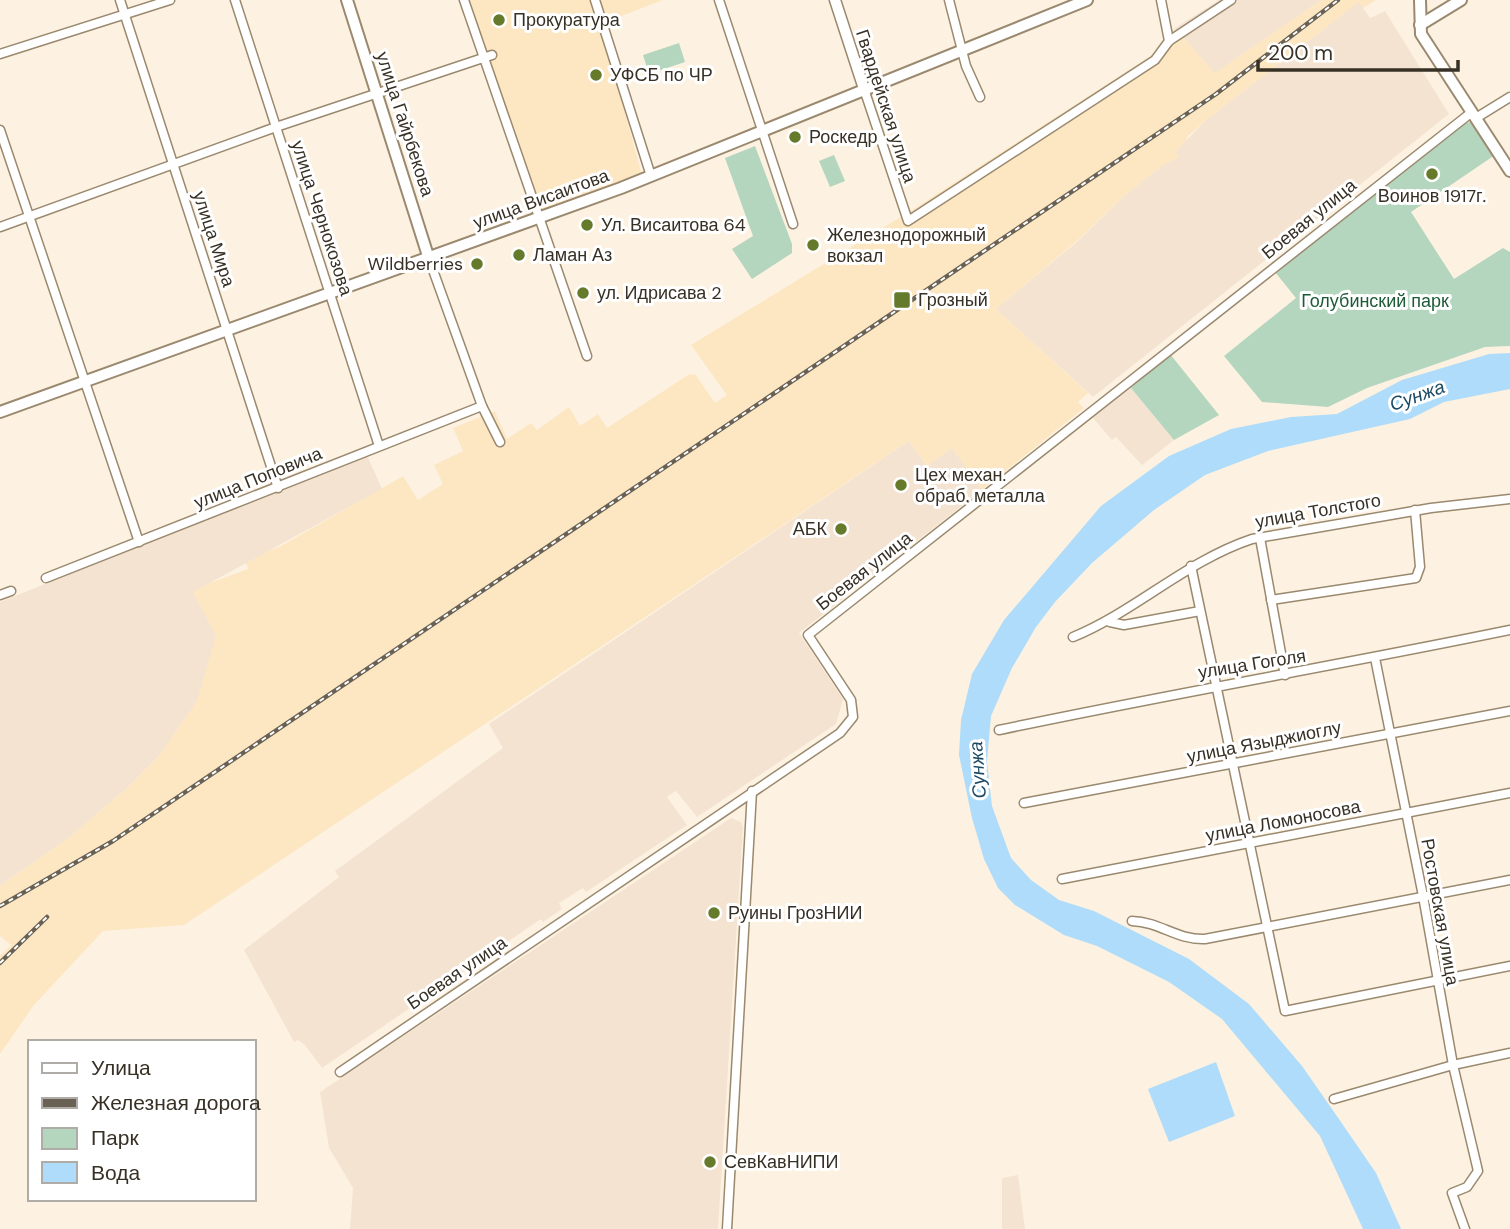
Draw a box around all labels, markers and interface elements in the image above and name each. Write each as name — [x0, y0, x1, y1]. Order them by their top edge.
place label: Прокуратура — [513, 8, 621, 32]
marker: Прокуратура — [491, 12, 507, 28]
street label: Гвардейская улица — [850, 26, 922, 187]
scale bar — [1258, 28, 1458, 72]
text: 200 m — [1268, 39, 1333, 67]
street label: улица Гайрбекова — [370, 49, 440, 200]
place label: УФСБ по ЧР — [610, 63, 713, 87]
marker: УФСБ по ЧР — [588, 67, 604, 83]
place label: Роскедр — [809, 125, 877, 149]
marker: Роскедр — [787, 129, 803, 145]
street label: улица Чернокозова — [286, 137, 359, 299]
street label: улица Висаитова — [470, 163, 613, 235]
marker: Воинов 1917г. — [1424, 166, 1440, 182]
street label: Боевая улица — [1257, 173, 1362, 265]
place label: Воинов 1917г. — [1378, 184, 1486, 208]
street label: улица Мира — [187, 188, 241, 291]
place label: Ул. Висаитова 64 — [601, 213, 746, 237]
marker: Ул. Висаитова 64 — [579, 217, 595, 233]
place label: Железнодорожный вокзал — [827, 223, 986, 268]
marker: Железнодорожный вокзал — [805, 237, 821, 253]
place label: Ламан Аз — [533, 243, 612, 267]
marker: Ламан Аз — [511, 247, 527, 263]
place label: Wildberries — [368, 252, 463, 276]
marker: Wildberries — [469, 256, 485, 272]
place label: ул. Идрисава 2 — [597, 281, 722, 305]
marker: ул. Идрисава 2 — [575, 285, 591, 301]
place label: Грозный — [918, 288, 988, 312]
park label: Голубинский парк — [1301, 289, 1449, 313]
marker: Грозный — [892, 290, 912, 310]
water label: Сунжа — [1386, 374, 1448, 417]
street label: улица Поповича — [190, 441, 326, 515]
place label: Цех механ. обраб. металла — [915, 463, 1046, 508]
marker: Цех механ. обраб. металла — [893, 477, 909, 493]
street label: улица Толстого — [1253, 488, 1383, 534]
place label: АБК — [793, 517, 828, 541]
marker: АБК — [833, 521, 849, 537]
street label: Боевая улица — [811, 525, 918, 616]
street label: улица Гоголя — [1196, 644, 1308, 684]
street label: улица Языджиоглу — [1185, 715, 1343, 769]
water label: Сунжа — [963, 741, 992, 799]
street label: улица Ломоносова — [1204, 794, 1363, 848]
street label: Ростовская улица — [1415, 837, 1465, 988]
place label: Руины ГрозНИИ — [728, 901, 862, 925]
marker: Руины ГрозНИИ — [706, 905, 722, 921]
street label: Боевая улица — [403, 930, 512, 1015]
legend — [28, 1040, 256, 1201]
text: Улица — [91, 1054, 151, 1082]
text: Железная дорога — [91, 1089, 261, 1117]
text: Парк — [91, 1124, 139, 1152]
place label: СевКавНИПИ — [724, 1150, 838, 1174]
marker: СевКавНИПИ — [702, 1154, 718, 1170]
text: Вода — [91, 1159, 140, 1187]

